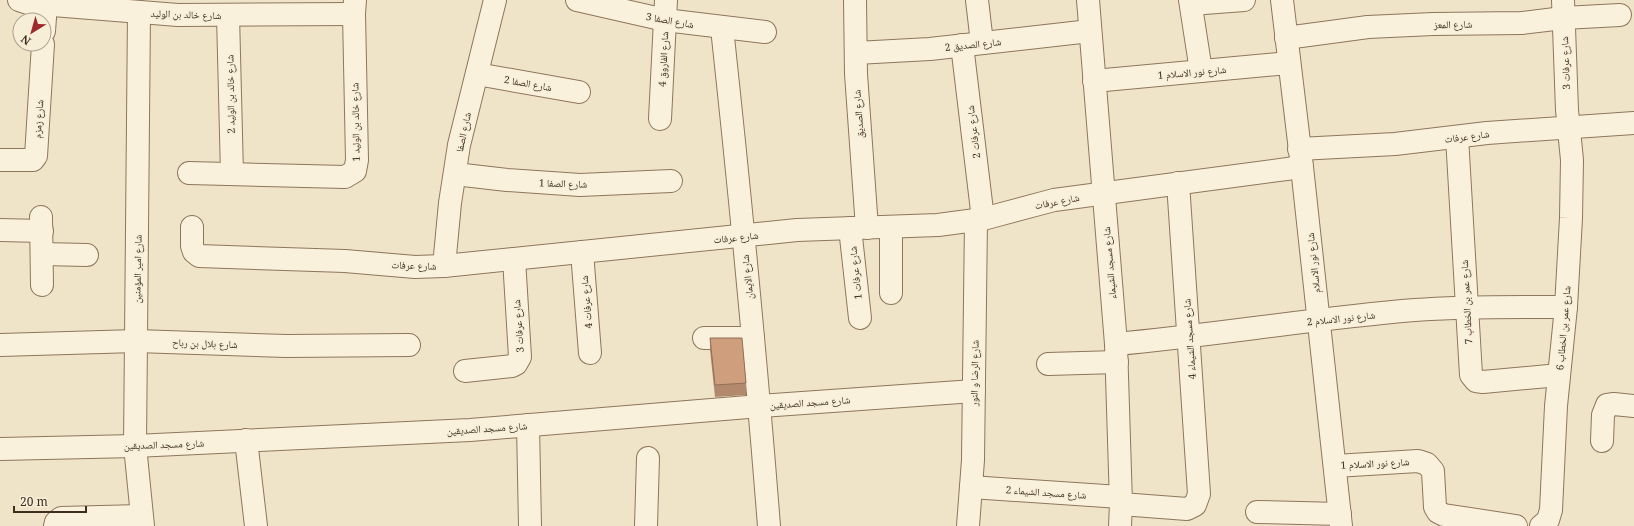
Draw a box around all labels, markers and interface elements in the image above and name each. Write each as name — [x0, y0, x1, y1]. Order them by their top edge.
street label: شارع خالد بن الوليد — [150, 6, 222, 22]
street label: شارع الصفا 3 — [645, 9, 696, 31]
north arrow — [12, 12, 52, 52]
street label: شارع المعز — [1433, 17, 1473, 31]
street label: شارع الفاروق 4 — [655, 30, 671, 87]
text: N — [17, 32, 34, 49]
street label: شارع الصديق 2 — [944, 34, 1002, 54]
street label: شارع عرفات 3 — [1557, 36, 1573, 90]
street label: شارع خالد بن الوليد 2 — [222, 54, 238, 134]
street label: شارع نور الاسلام 1 — [1157, 62, 1227, 83]
street label: شارع الصفا 2 — [503, 72, 554, 94]
street label: شارع خالد بن الوليد 1 — [347, 82, 363, 162]
street label: شارع الصديق — [849, 89, 867, 139]
street label: شارع زمزم — [30, 99, 47, 139]
street label: شارع عرفات 2 — [963, 104, 983, 159]
street label: شارع الصفا — [452, 110, 474, 153]
street label: شارع عرفات — [1444, 126, 1491, 146]
street label: شارع الصفا 1 — [539, 175, 588, 191]
street label: شارع عرفات — [1034, 190, 1081, 212]
street label: شارع مسجد الشيماء — [1099, 226, 1119, 300]
street label: شارع عرفات — [713, 228, 760, 246]
street label: شارع نور الاسلام — [1303, 232, 1324, 294]
street label: شارع امير المؤمنين — [129, 234, 145, 304]
street label: شارع عرفات 1 — [845, 245, 865, 300]
street label: شارع الايمان — [738, 253, 756, 300]
street label: شارع عرفات — [391, 257, 437, 273]
street label: شارع عمر بن الخطاب 7 — [1457, 259, 1475, 345]
street label: شارع عرفات 4 — [577, 274, 595, 329]
street label: شارع عمر بن الخطاب 6 — [1552, 285, 1574, 371]
street label: شارع عرفات 3 — [509, 298, 527, 353]
street label: شارع مسجد الشيماء 4 — [1179, 298, 1199, 380]
street label: شارع نور الاسلام 2 — [1306, 307, 1376, 330]
street label: شارع بلال بن رباح — [172, 335, 238, 351]
street label: شارع الرضا و النور — [966, 339, 982, 407]
street label: شارع مسجد الصديقين — [769, 392, 851, 412]
street label: شارع مسجد الصديقين — [446, 418, 528, 438]
street label: شارع مسجد الصديقين — [123, 436, 205, 452]
street label: شارع نور الاسلام 1 — [1340, 454, 1410, 473]
street label: شارع مسجد الشيماء 2 — [1005, 482, 1087, 502]
scale bar — [14, 488, 86, 514]
text: 20 m — [20, 493, 48, 510]

